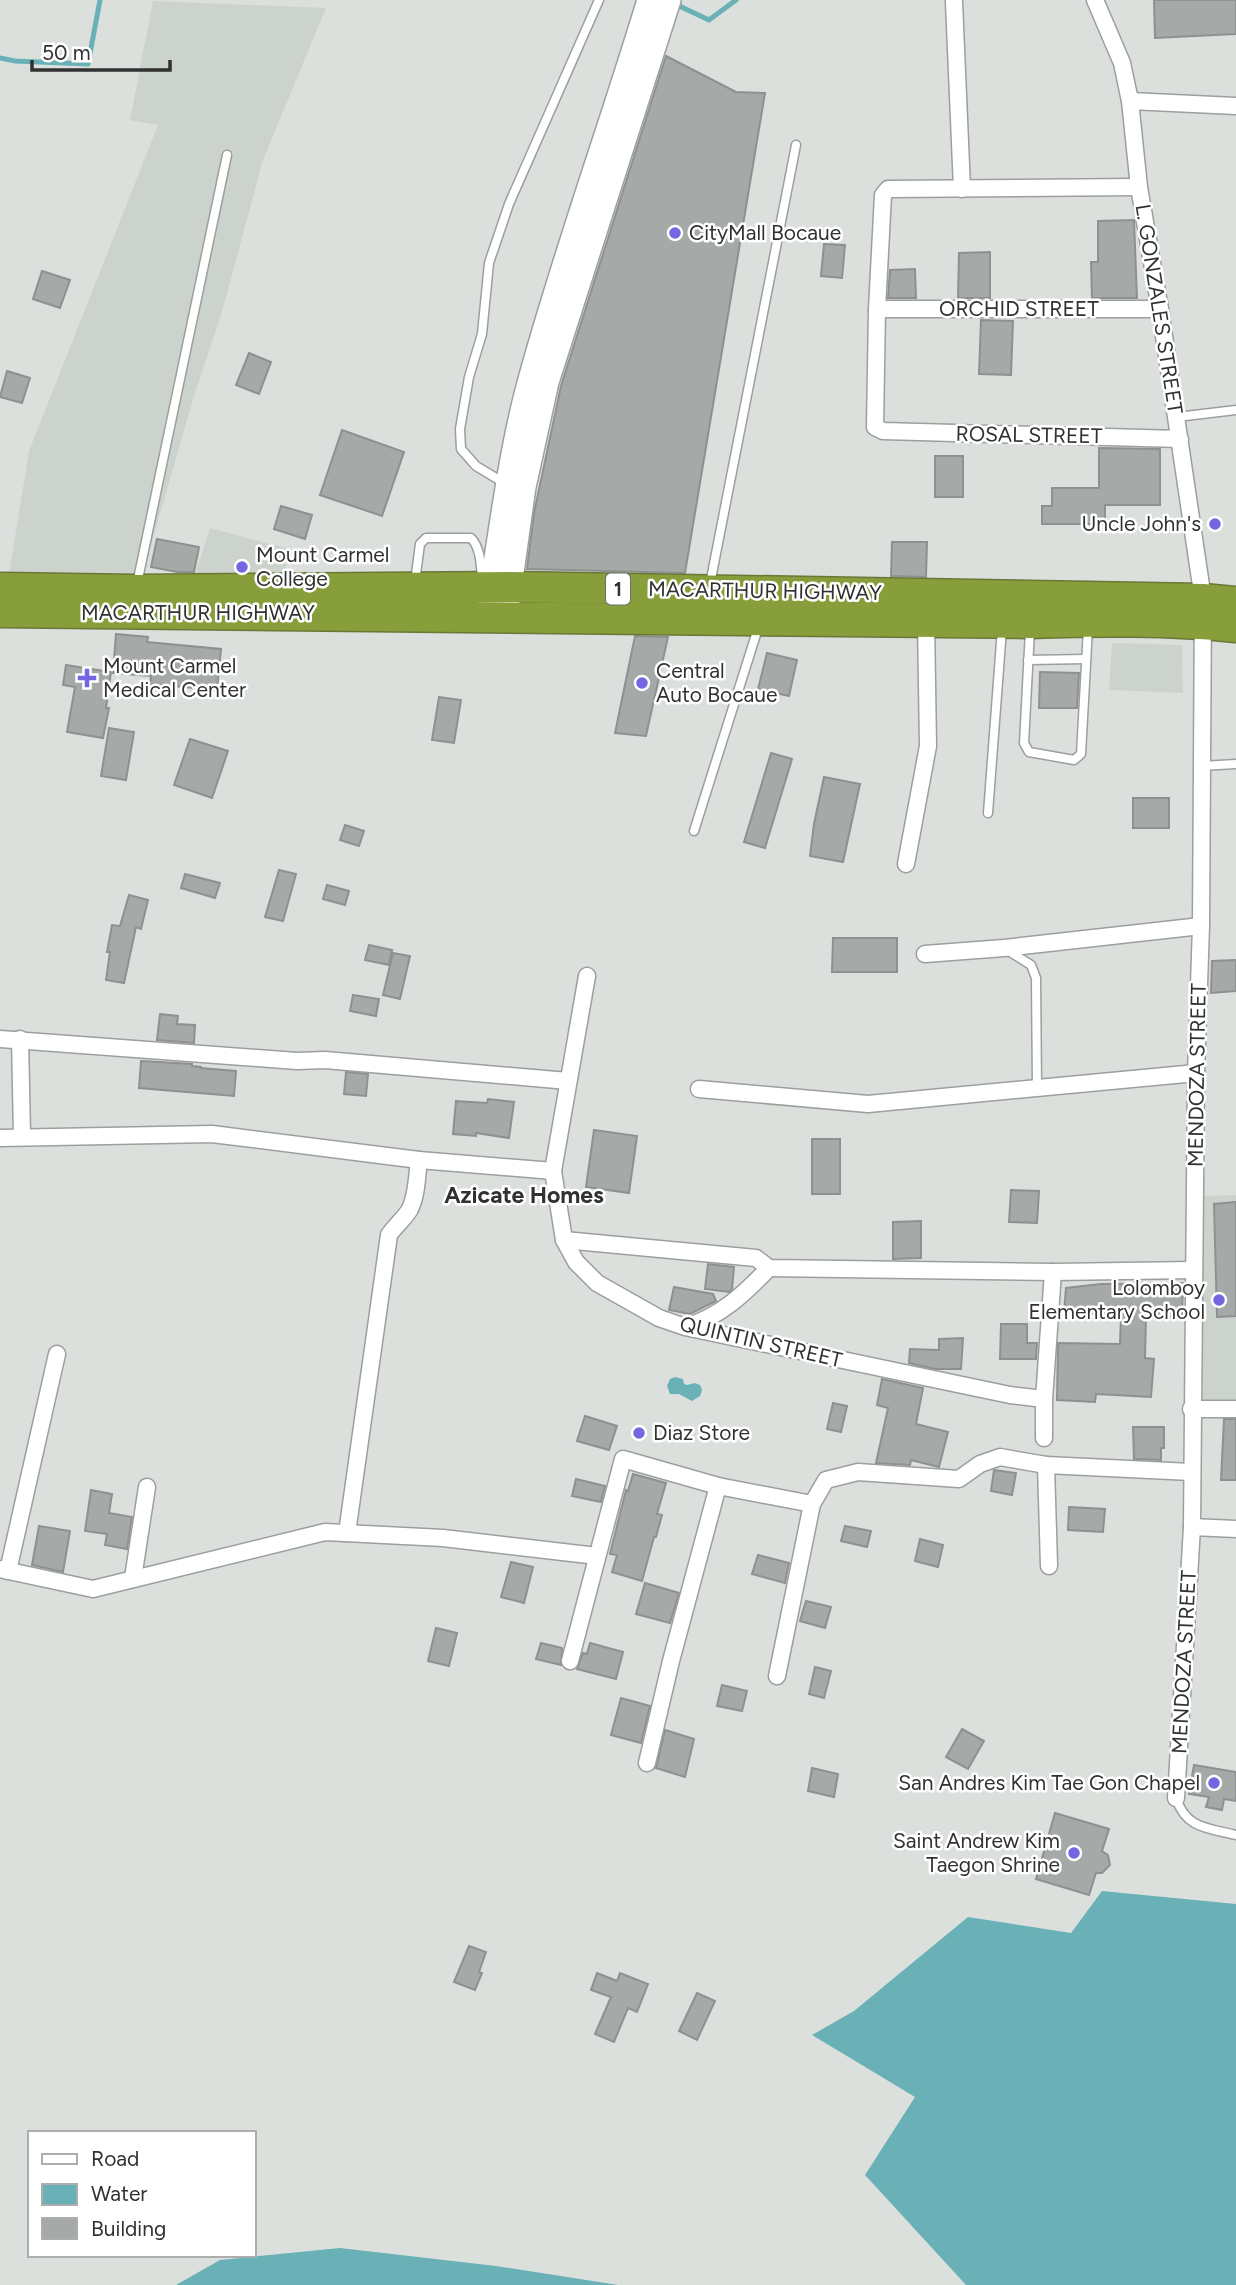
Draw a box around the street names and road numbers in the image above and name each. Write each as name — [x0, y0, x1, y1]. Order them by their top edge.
street label: L. GONZALES STREET — [1131, 202, 1188, 416]
street label: ORCHID STREET — [939, 296, 1099, 321]
street label: ROSAL STREET — [955, 421, 1103, 448]
road number: 1 — [606, 574, 630, 604]
street label: MACARTHUR HIGHWAY — [648, 576, 882, 605]
street label: MACARTHUR HIGHWAY — [81, 600, 315, 625]
street label: MENDOZA STREET — [1182, 982, 1211, 1167]
street label: QUINTIN STREET — [677, 1311, 845, 1372]
street label: MENDOZA STREET — [1166, 1569, 1201, 1755]

